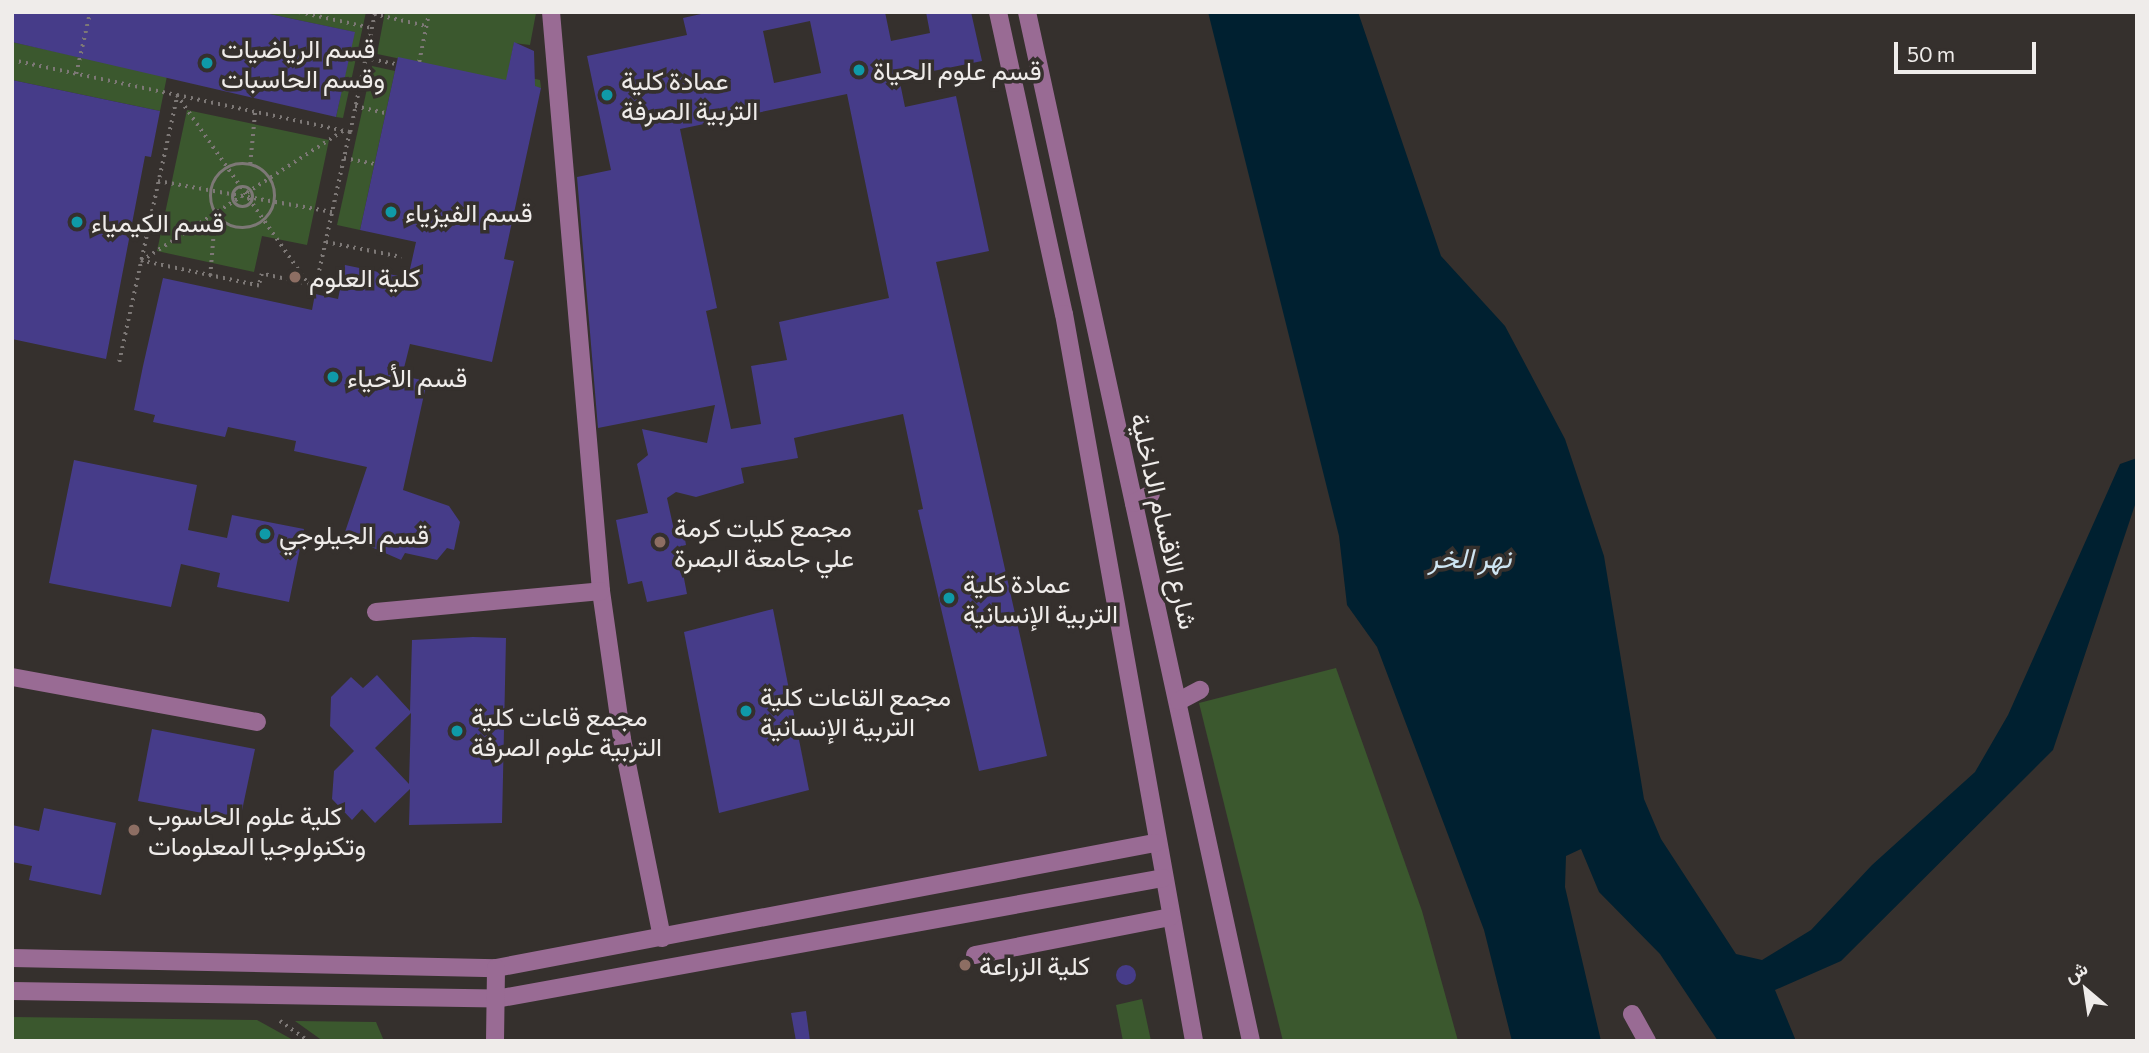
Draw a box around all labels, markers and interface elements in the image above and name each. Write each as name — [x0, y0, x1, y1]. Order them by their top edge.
scale bar — [1897, 28, 2039, 72]
place label: قسم الرياضيات وقسم الحاسبات — [221, 32, 385, 94]
text: 50 m — [1907, 41, 1955, 66]
place label: قسم علوم الحياة — [873, 54, 1042, 86]
marker: قسم الرياضيات وقسم الحاسبات — [199, 55, 215, 71]
marker: قسم علوم الحياة — [851, 62, 867, 78]
place label: عمادة كلية التربية الصرفة — [621, 64, 758, 126]
marker: عمادة كلية التربية الصرفة — [599, 87, 615, 103]
place label: قسم الفيزياء — [405, 196, 533, 228]
marker: قسم الفيزياء — [383, 204, 399, 220]
place label: قسم الكيمياء — [91, 206, 224, 238]
marker: قسم الكيمياء — [69, 214, 85, 230]
place label: كلية العلوم — [309, 261, 420, 293]
marker: كلية العلوم — [287, 269, 303, 285]
place label: قسم الأحياء — [347, 361, 467, 393]
marker: قسم الأحياء — [325, 369, 341, 385]
street label: شارع الاقسام الداخلية — [1125, 410, 1205, 632]
place label: مجمع كليات كرمة علي جامعة البصرة — [674, 511, 854, 572]
place label: قسم الجيلوجي — [279, 518, 429, 550]
marker: قسم الجيلوجي — [257, 526, 273, 542]
marker: مجمع كليات كرمة علي جامعة البصرة — [652, 534, 668, 550]
water label: نهر الخر — [1429, 540, 1511, 574]
place label: عمادة كلية التربية الإنسانية — [963, 567, 1118, 628]
marker: عمادة كلية التربية الإنسانية — [941, 590, 957, 606]
place label: مجمع القاعات كلية التربية الإنسانية — [760, 680, 951, 742]
place label: مجمع قاعات كلية التربية علوم الصرفة — [471, 700, 662, 762]
marker: مجمع القاعات كلية التربية الإنسانية — [738, 703, 754, 719]
marker: مجمع قاعات كلية التربية علوم الصرفة — [449, 723, 465, 739]
place label: كلية علوم الحاسوب وتكنولوجيا المعلومات — [148, 799, 366, 860]
marker: كلية علوم الحاسوب وتكنولوجيا المعلومات — [126, 822, 142, 838]
place label: كلية الزراعة — [979, 949, 1090, 981]
north arrow — [2051, 955, 2121, 1025]
text: ش — [2060, 956, 2091, 987]
marker: كلية الزراعة — [957, 957, 973, 973]

